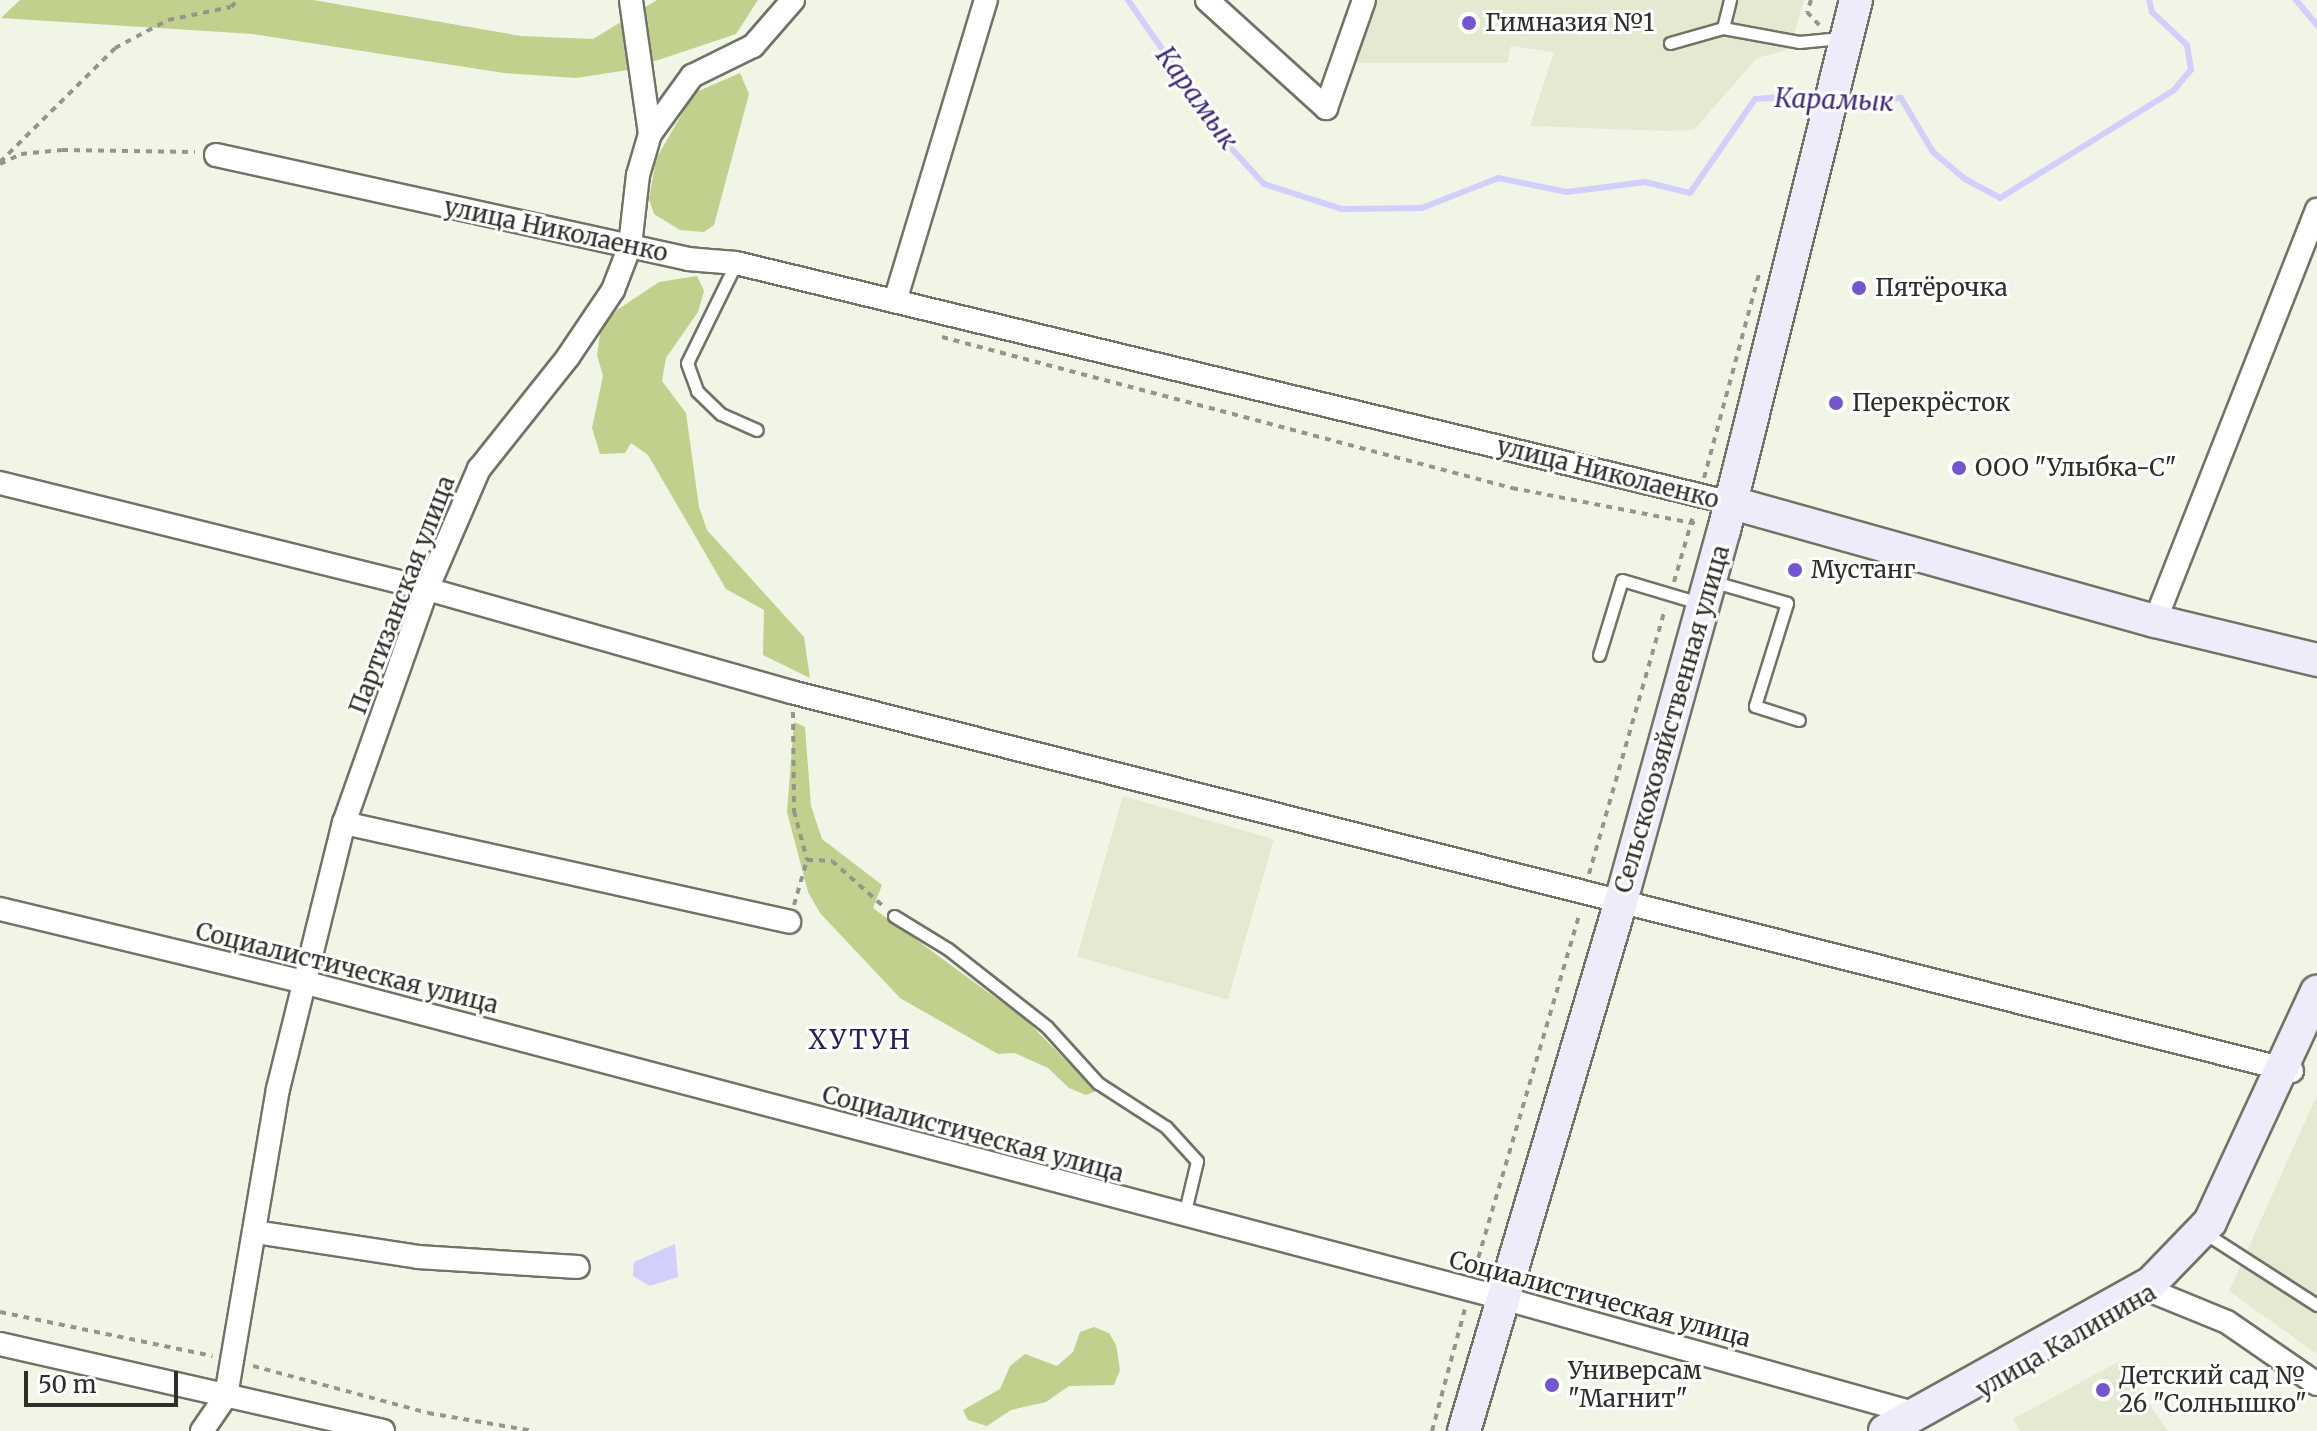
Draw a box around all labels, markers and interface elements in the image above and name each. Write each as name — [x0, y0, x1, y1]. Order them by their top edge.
place label: Гимназия №1 — [1485, 9, 1654, 37]
marker: Гимназия №1 — [1460, 14, 1478, 32]
water label: Карамык — [1149, 41, 1245, 155]
water label: Карамык — [1774, 82, 1894, 118]
street label: улица Николаенко — [441, 192, 671, 268]
place label: Пятёрочка — [1875, 274, 2008, 302]
marker: Пятёрочка — [1850, 279, 1868, 297]
place label: Перекрёсток — [1852, 389, 2010, 417]
marker: Перекрёсток — [1827, 394, 1845, 412]
street label: улица Николаенко — [1494, 431, 1722, 515]
place label: ООО "Улыбка-С" — [1975, 454, 2177, 482]
marker: ООО "Улыбка-С" — [1950, 459, 1968, 477]
street label: Партизанская улица — [343, 472, 461, 718]
street label: Сельскохозяйственная улица — [1608, 542, 1736, 896]
place label: Мустанг — [1811, 556, 1916, 584]
marker: Мустанг — [1786, 561, 1804, 579]
street label: Социалистическая улица — [193, 916, 501, 1020]
district label: ХУТУН — [808, 1024, 912, 1056]
street label: Социалистическая улица — [819, 1080, 1127, 1188]
street label: Социалистическая улица — [1446, 1245, 1754, 1353]
street label: улица Калинина — [1971, 1278, 2161, 1404]
scale bar — [28, 1355, 182, 1405]
place label: Универсам "Магнит" — [1568, 1357, 1702, 1413]
place label: Детский сад № 26 "Солнышко" — [2119, 1362, 2307, 1418]
text: 50 m — [38, 1369, 97, 1400]
marker: Универсам "Магнит" — [1543, 1376, 1561, 1394]
marker: Детский сад № 26 "Солнышко" — [2094, 1381, 2112, 1399]

